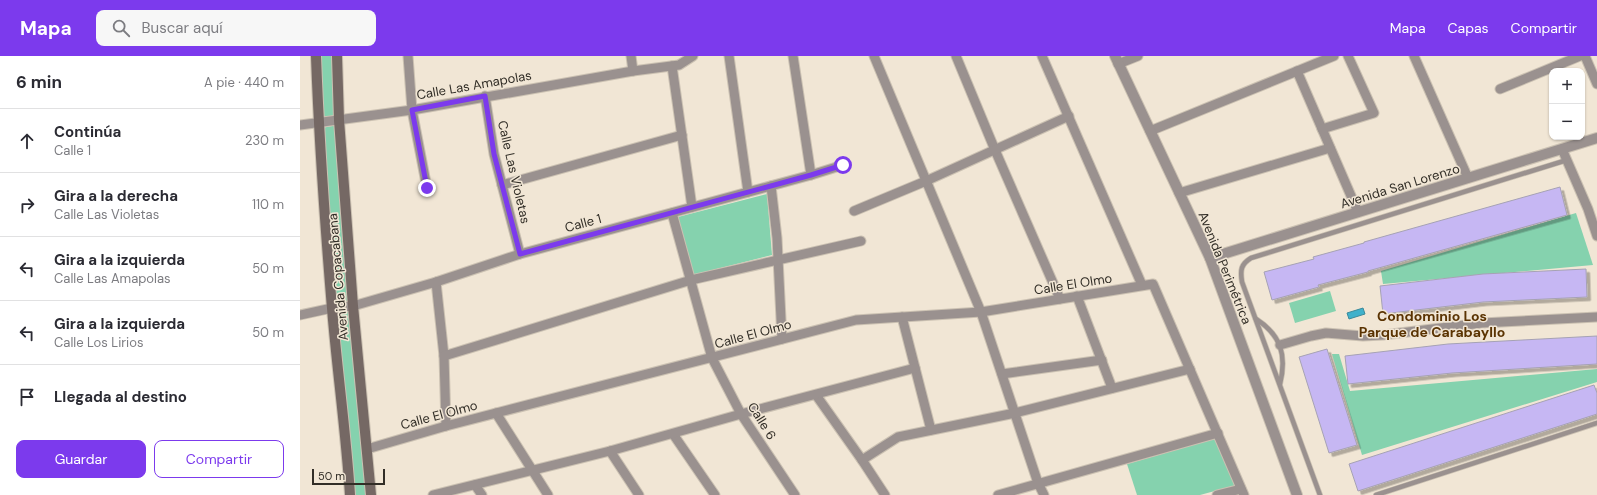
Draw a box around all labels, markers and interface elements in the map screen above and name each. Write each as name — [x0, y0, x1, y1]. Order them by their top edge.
search box — [96, 10, 376, 46]
text: Mapa — [20, 16, 72, 41]
icon: search — [110, 17, 132, 39]
text: Buscar aquí — [142, 18, 223, 38]
text: Mapa — [1390, 19, 1426, 37]
text: Capas — [1448, 19, 1489, 37]
text: Compartir — [1511, 19, 1577, 37]
street label: Calle Las Amapolas — [415, 67, 533, 103]
map controls — [1549, 68, 1585, 140]
button: + — [1549, 68, 1585, 104]
text: 6 min — [16, 71, 62, 93]
text: A pie · 440 m — [204, 74, 284, 91]
button: − — [1549, 104, 1585, 140]
street label: Calle Las Violetas — [494, 119, 534, 225]
text: Continúa — [54, 122, 121, 142]
icon: ahead — [16, 130, 38, 152]
text: 230 m — [245, 132, 284, 149]
text: Calle 1 — [54, 142, 91, 159]
route start — [834, 156, 852, 174]
street label: Avenida San Lorenzo — [1338, 160, 1462, 212]
route end — [418, 179, 436, 197]
text: Gira a la derecha — [54, 186, 178, 206]
icon: right — [16, 194, 38, 216]
text: 110 m — [252, 196, 284, 213]
text: Calle Las Violetas — [54, 206, 159, 223]
street label: Avenida Perimétrica — [1195, 209, 1255, 327]
street label: Calle 1 — [563, 210, 603, 236]
street label: Avenida Copacabana — [324, 213, 352, 341]
text: Gira a la izquierda — [54, 250, 185, 270]
icon: left — [16, 258, 38, 280]
text: 50 m — [252, 260, 284, 277]
street label: Calle El Olmo — [1033, 269, 1114, 299]
text: Calle Las Amapolas — [54, 270, 171, 287]
district label: Condominio Los Parque de Carabayllo — [1359, 307, 1505, 341]
text: Gira a la izquierda — [54, 314, 185, 334]
street label: Calle El Olmo — [713, 315, 794, 352]
icon: left — [16, 322, 38, 344]
text: 50 m — [252, 324, 284, 341]
text: Calle Los Lirios — [54, 334, 143, 351]
icon: arrive — [16, 386, 38, 408]
text: Llegada al destino — [54, 387, 187, 407]
street label: Calle El Olmo — [399, 396, 480, 433]
street label: Calle 6 — [744, 399, 780, 443]
button: Guardar — [16, 440, 146, 478]
button: Compartir — [154, 440, 284, 478]
scale bar — [312, 467, 385, 486]
text: 50 m — [318, 469, 345, 483]

